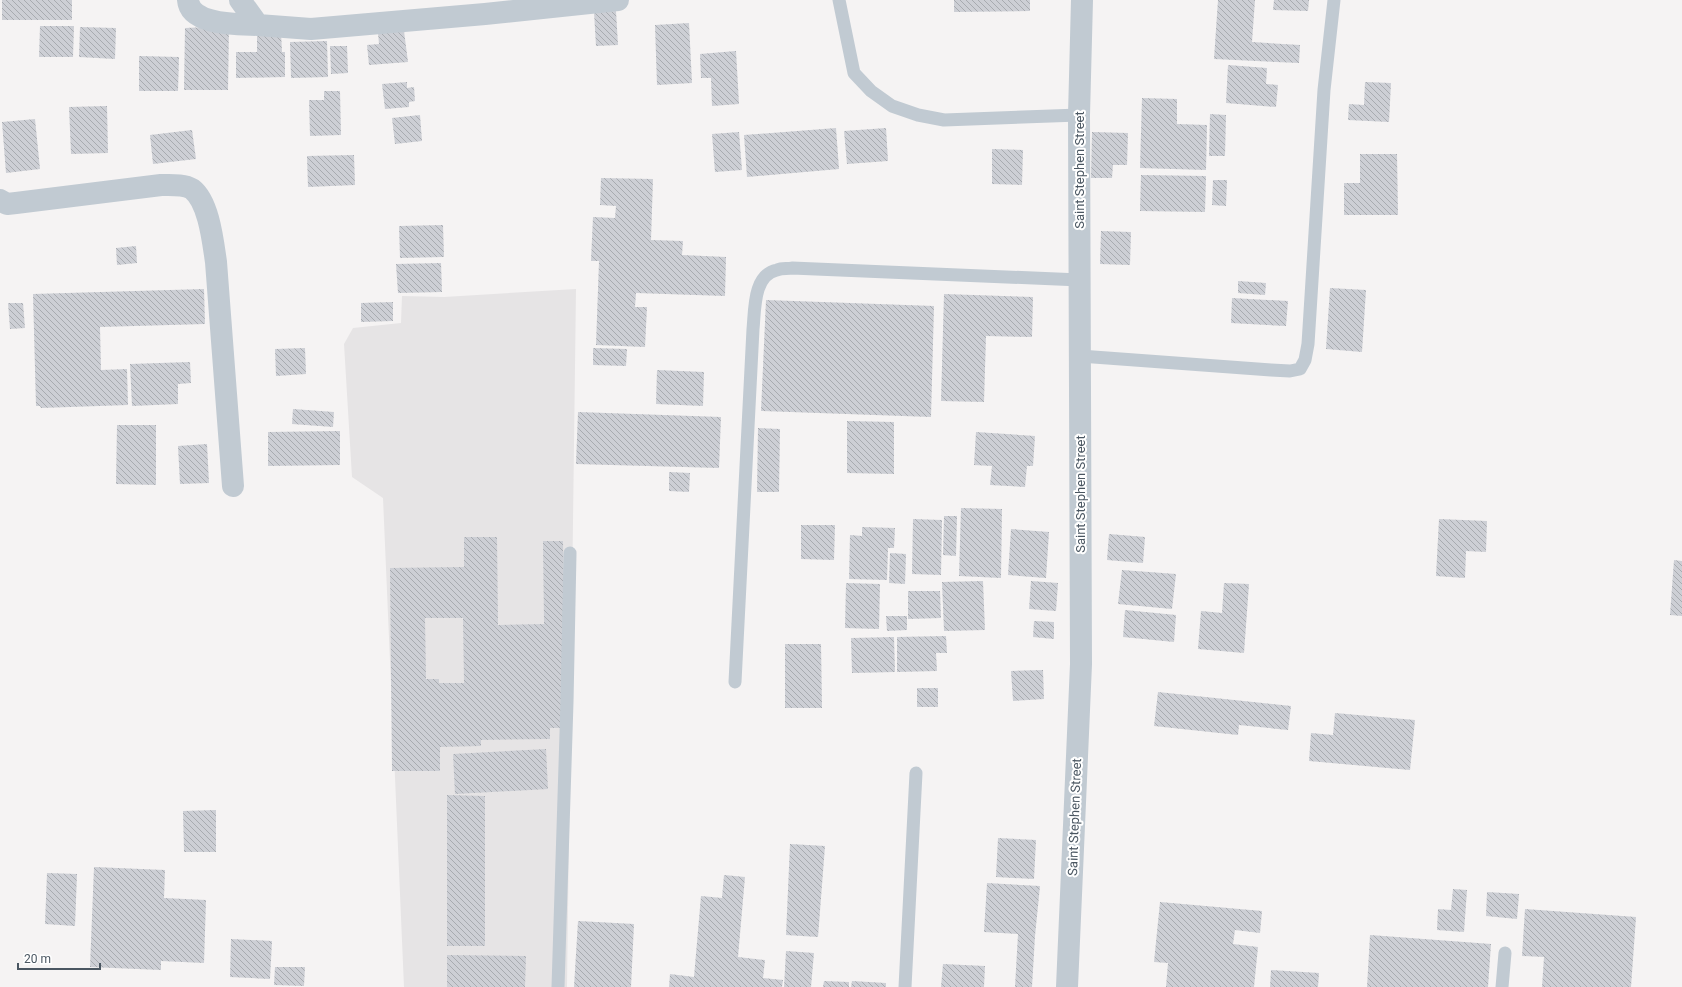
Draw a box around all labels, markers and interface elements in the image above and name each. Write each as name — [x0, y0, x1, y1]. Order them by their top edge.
street label: Saint Stephen Street — [1072, 111, 1087, 229]
street label: Saint Stephen Street — [1073, 435, 1088, 553]
street label: Saint Stephen Street — [1065, 758, 1084, 876]
scale bar — [18, 945, 100, 971]
text: 20 m — [24, 952, 51, 966]

